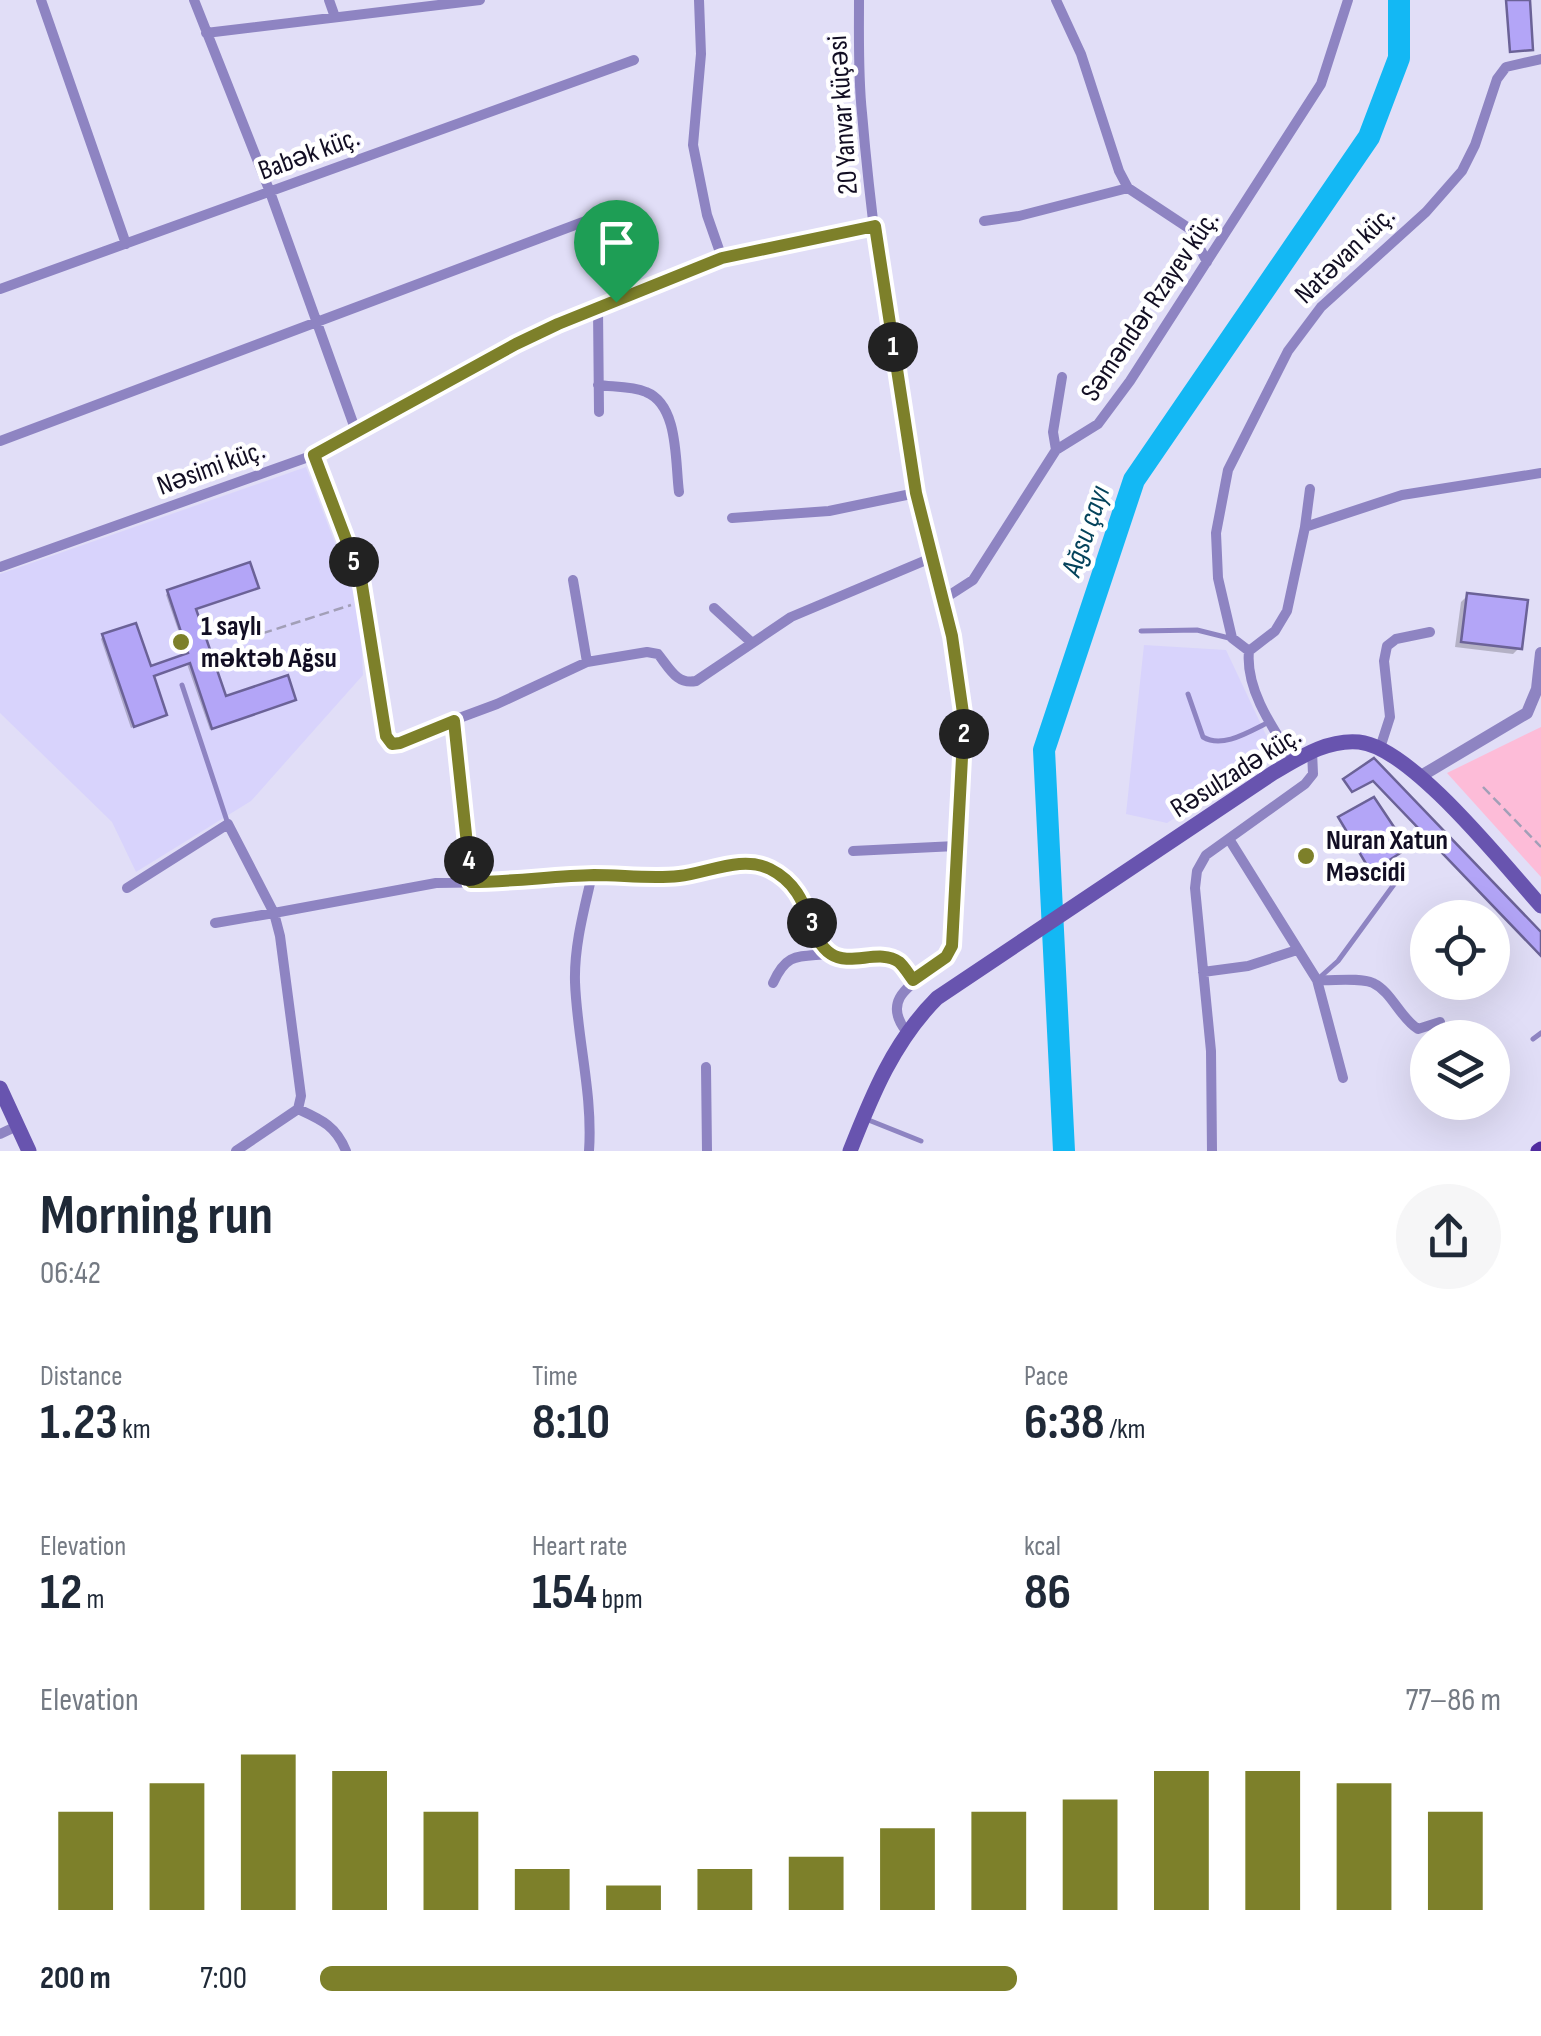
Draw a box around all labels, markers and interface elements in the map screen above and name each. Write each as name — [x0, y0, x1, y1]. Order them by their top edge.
street label: 20 Yanvar küçəsi — [821, 34, 865, 196]
street label: Babək küç. — [254, 121, 364, 187]
street label: Natəvan küç. — [1288, 199, 1402, 311]
pin — [574, 200, 659, 303]
street label: Səməndər Rzayev küç. — [1074, 204, 1226, 408]
icon: arrive — [589, 215, 644, 270]
pin: 1 — [868, 322, 918, 372]
text: 1 — [888, 330, 898, 363]
street label: Nəsimi küç. — [153, 433, 269, 503]
water label: Ağsu çayı — [1053, 481, 1118, 582]
pin: 5 — [329, 537, 379, 587]
text: 5 — [348, 545, 360, 578]
place label: 1 saylı məktəb Ağsu — [201, 610, 337, 675]
marker: 1 saylı məktəb Ağsu — [170, 631, 192, 653]
pin: 2 — [939, 709, 989, 759]
text: 2 — [958, 717, 970, 750]
street label: Rəsulzadə küç. — [1165, 719, 1307, 825]
place label: Nuran Xatun Məscidi — [1326, 824, 1448, 889]
pin: 4 — [444, 836, 494, 886]
text: 4 — [462, 844, 476, 877]
marker: Nuran Xatun Məscidi — [1295, 845, 1317, 867]
pin: 3 — [787, 898, 837, 948]
map controls — [1410, 900, 1510, 1120]
button: locate — [1410, 900, 1510, 1000]
text: 3 — [806, 906, 818, 939]
button: layers — [1410, 1020, 1510, 1120]
text: Morning run — [40, 1183, 273, 1250]
button: share — [1396, 1184, 1501, 1289]
text: 06:42 — [40, 1254, 101, 1293]
text: Distance — [40, 1360, 123, 1393]
text: Time — [532, 1360, 578, 1393]
text: Pace — [1024, 1360, 1069, 1393]
text: 1.23 — [40, 1393, 118, 1453]
text: 8:10 — [532, 1393, 610, 1453]
text: 6:38 — [1024, 1393, 1105, 1453]
text: km — [118, 1413, 151, 1446]
text: /km — [1105, 1413, 1146, 1446]
text: Elevation — [40, 1530, 126, 1563]
text: Heart rate — [532, 1530, 628, 1563]
text: kcal — [1024, 1530, 1061, 1563]
text: 12 — [40, 1563, 82, 1623]
text: 154 — [532, 1563, 597, 1623]
text: 86 — [1024, 1563, 1071, 1623]
text: m — [82, 1583, 105, 1616]
text: bpm — [597, 1583, 643, 1616]
text: Elevation — [40, 1681, 139, 1720]
text: 77–86 m — [1405, 1681, 1501, 1720]
text: 200 m — [40, 1959, 111, 1998]
text: 7:00 — [200, 1959, 247, 1998]

